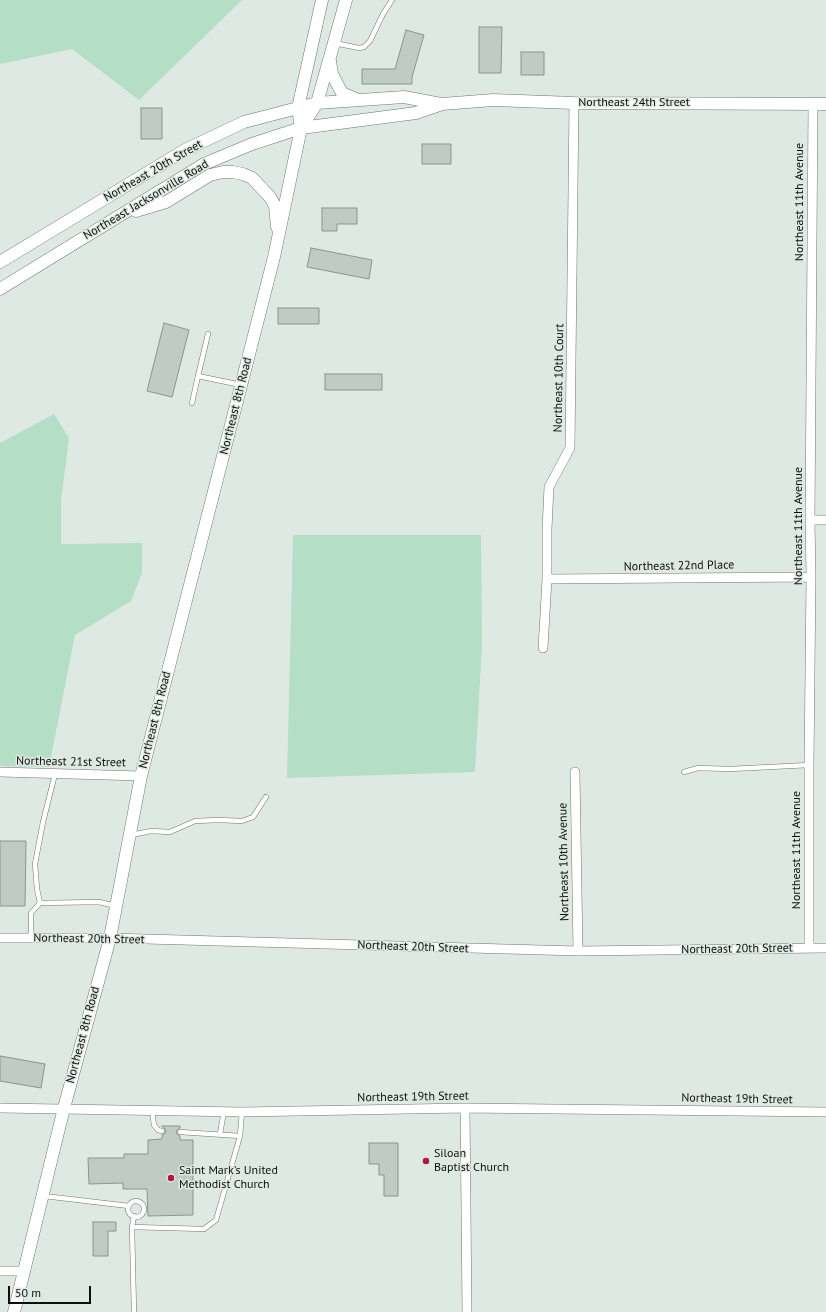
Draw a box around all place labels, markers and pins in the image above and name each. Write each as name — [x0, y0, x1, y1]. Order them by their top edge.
place label: Siloan Baptist Church — [434, 1147, 509, 1175]
marker: Siloan Baptist Church — [421, 1156, 431, 1166]
place label: Saint Mark's United Methodist Church — [179, 1164, 278, 1192]
marker: Saint Mark's United Methodist Church — [166, 1173, 176, 1183]

